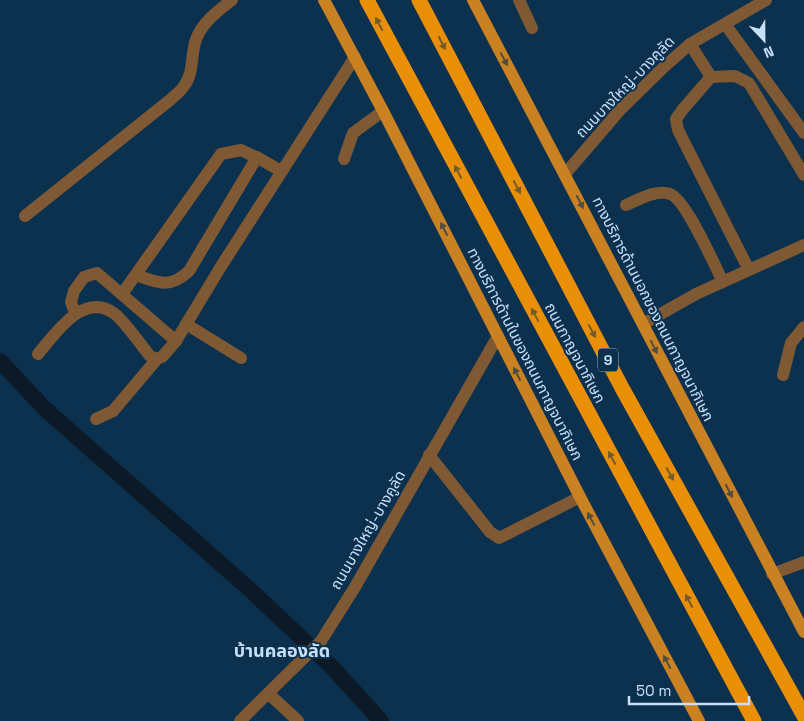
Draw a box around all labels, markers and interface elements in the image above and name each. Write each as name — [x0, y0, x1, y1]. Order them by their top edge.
north arrow — [739, 15, 789, 65]
one-way arrow — [375, 16, 383, 31]
street label: ถนนบางใหญ่-บางคูลัด — [571, 32, 678, 142]
one-way arrow — [438, 36, 446, 50]
text: N — [761, 42, 777, 62]
one-way arrow — [500, 51, 508, 66]
one-way arrow — [454, 165, 462, 179]
one-way arrow — [513, 180, 521, 195]
street label: ทางบริการด้านนอกของถนนกาญจนาภิเษก — [588, 193, 719, 424]
one-way arrow — [576, 195, 584, 210]
one-way arrow — [440, 222, 448, 237]
street label: ทางบริการด้านในของถนนกาญจนาภิเษก — [463, 244, 588, 463]
street label: ถนนกาญจนาภิเษก — [541, 299, 610, 406]
one-way arrow — [531, 308, 539, 322]
one-way arrow — [588, 324, 596, 338]
one-way arrow — [650, 339, 658, 354]
road number: 9 — [598, 348, 618, 372]
one-way arrow — [513, 367, 521, 381]
one-way arrow — [608, 451, 616, 465]
street label: ถนนบางใหญ่-บางคูลัด — [326, 467, 409, 593]
one-way arrow — [666, 467, 674, 481]
one-way arrow — [725, 484, 733, 498]
one-way arrow — [587, 512, 595, 526]
one-way arrow — [685, 594, 693, 608]
district label: บ้านคลองลัด — [234, 639, 330, 662]
one-way arrow — [663, 656, 672, 669]
scale bar — [629, 674, 749, 706]
text: 50 m — [636, 681, 671, 700]

